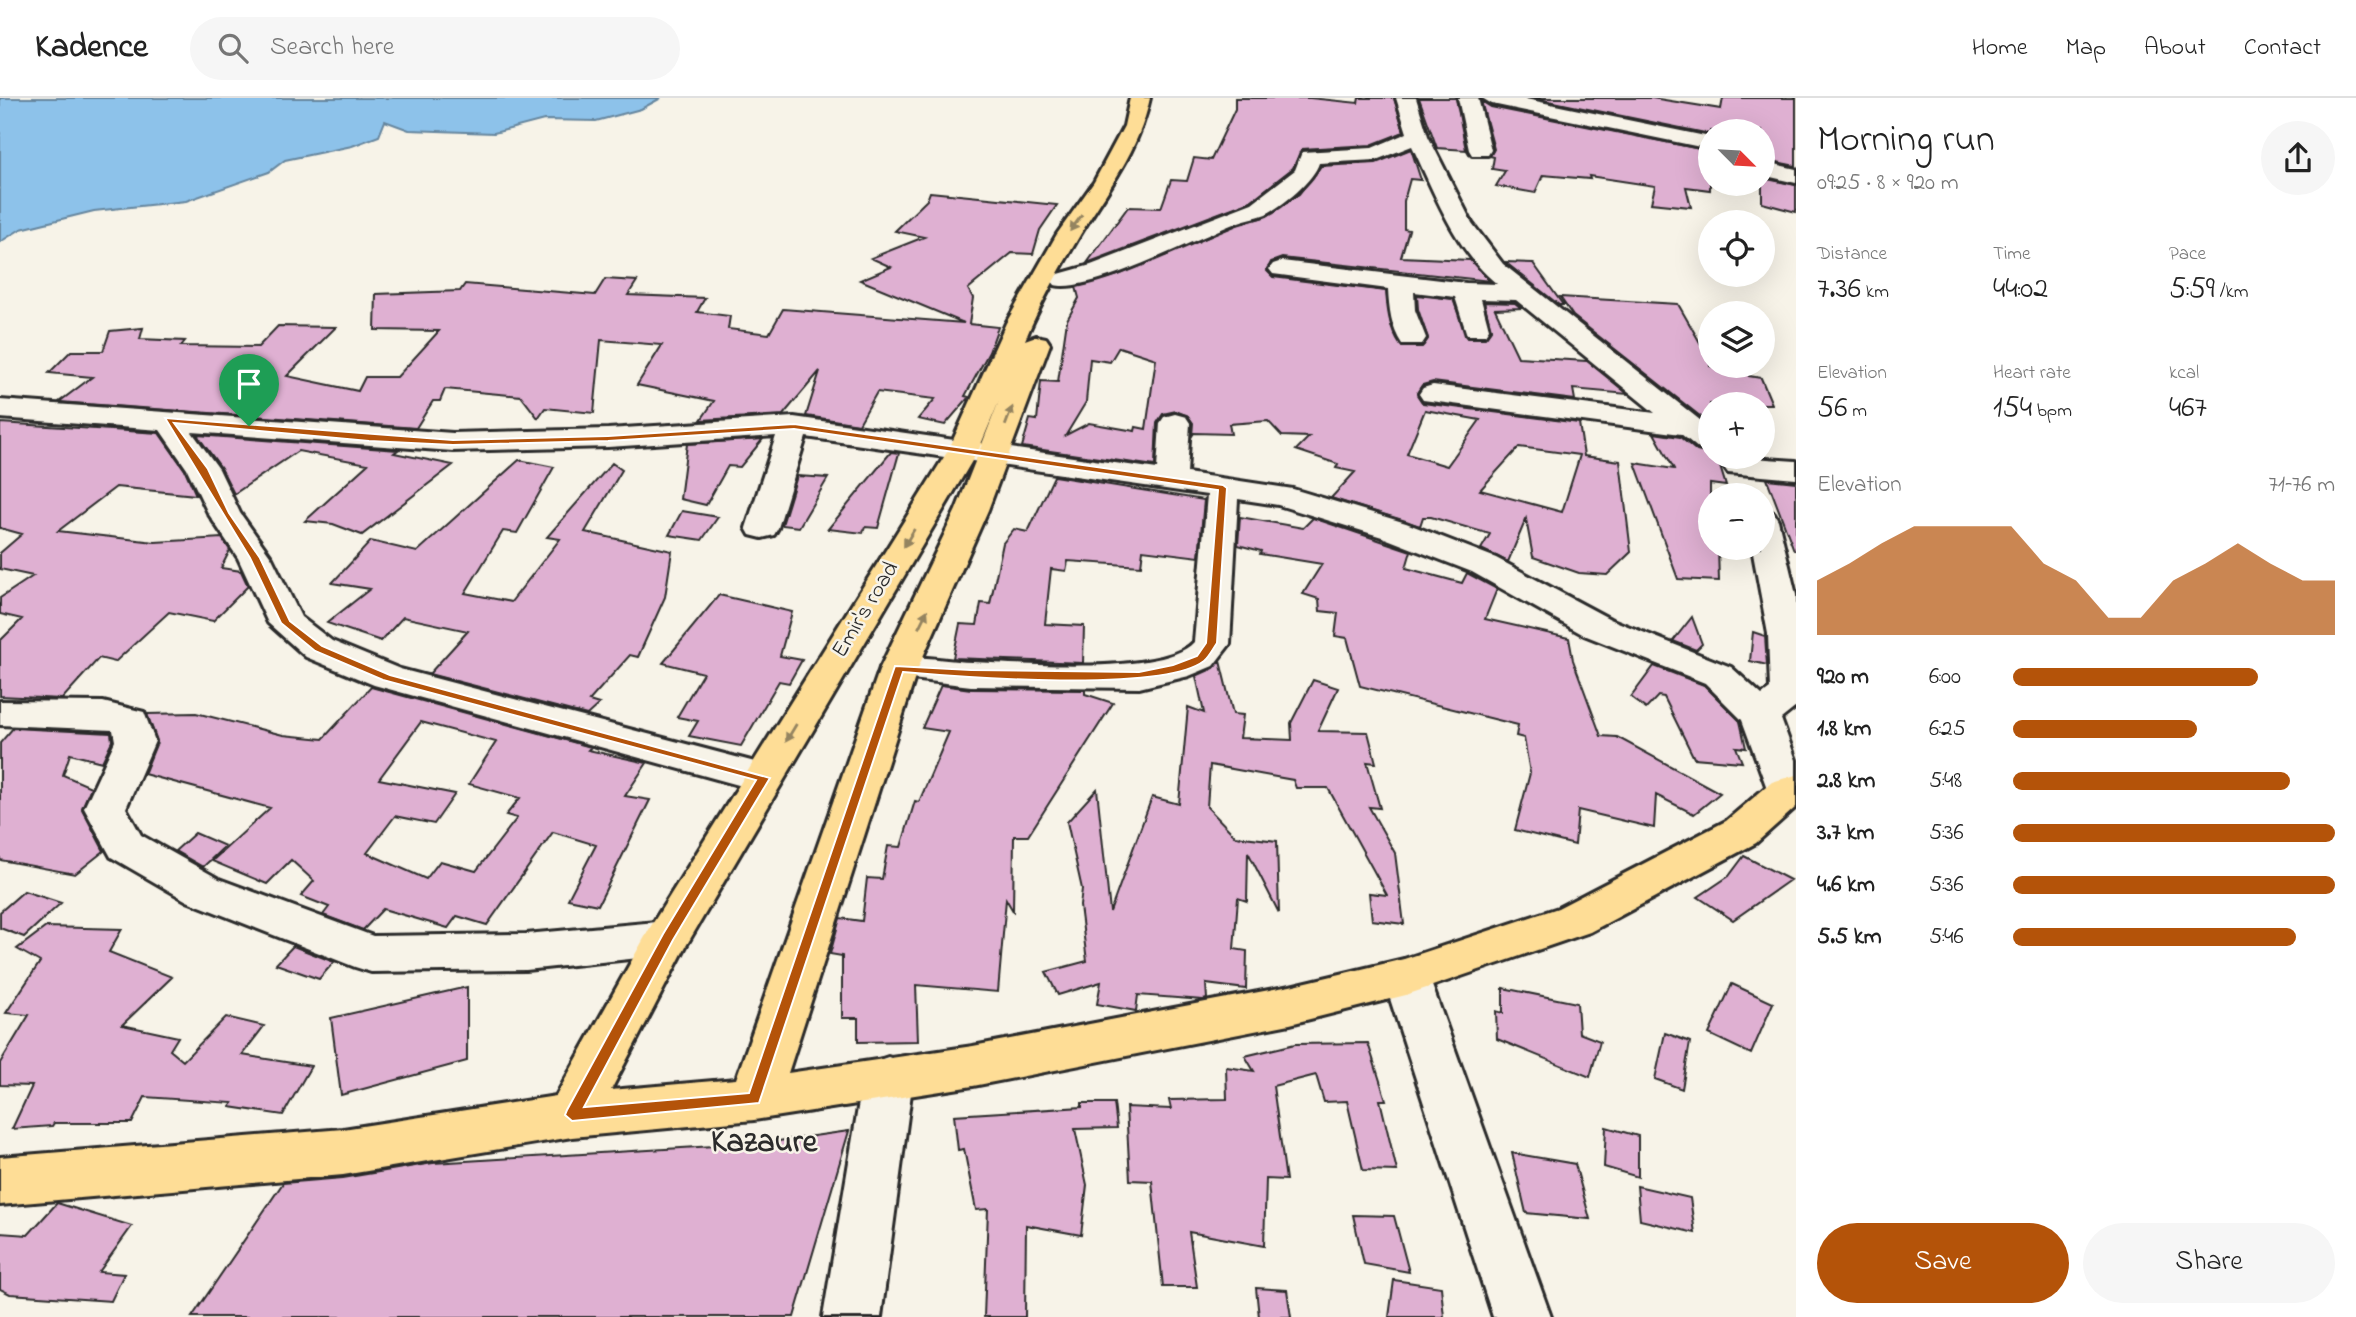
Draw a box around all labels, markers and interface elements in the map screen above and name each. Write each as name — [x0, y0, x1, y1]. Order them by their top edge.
search box — [190, 17, 680, 80]
text: Kadence — [35, 24, 148, 72]
icon: search — [214, 29, 252, 67]
text: Search here — [270, 29, 394, 67]
text: Home — [1972, 31, 2028, 66]
text: Map — [2066, 31, 2106, 66]
text: About — [2144, 31, 2206, 66]
text: Contact — [2244, 31, 2321, 66]
text: Morning run — [1817, 113, 1995, 169]
north arrow — [1698, 119, 1774, 196]
map controls — [1698, 119, 1775, 560]
button: share — [2261, 121, 2335, 195]
text: 09:25 · 8 × 920 m — [1817, 167, 1959, 200]
button: locate — [1698, 210, 1775, 287]
one-way arrow — [1070, 214, 1084, 232]
text: Distance — [1817, 241, 1887, 268]
text: Time — [1993, 241, 2031, 268]
text: Pace — [2169, 241, 2206, 268]
text: 7.36 — [1817, 268, 1861, 312]
text: 44:02 — [1993, 268, 2048, 312]
text: 5:59 — [2169, 268, 2215, 312]
text: km — [1861, 279, 1889, 306]
text: /km — [2215, 279, 2249, 306]
button: layers — [1698, 301, 1775, 378]
pin — [219, 354, 279, 426]
text: Elevation — [1817, 360, 1887, 387]
text: Heart rate — [1993, 360, 2071, 387]
text: kcal — [2169, 360, 2199, 387]
icon: arrive — [230, 365, 268, 403]
text: 56 — [1817, 387, 1847, 431]
text: 154 — [1993, 387, 2032, 431]
text: 467 — [2169, 387, 2207, 431]
button: + — [1698, 392, 1775, 469]
text: m — [1847, 398, 1867, 425]
text: bpm — [2032, 398, 2072, 425]
one-way arrow — [1004, 406, 1015, 427]
text: Elevation — [1817, 469, 1902, 502]
text: 71–76 m — [2268, 469, 2335, 502]
button: − — [1698, 483, 1775, 560]
one-way arrow — [903, 529, 916, 548]
street label: Emir's road — [824, 555, 908, 665]
one-way arrow — [917, 609, 928, 629]
text: 920 m — [1817, 661, 1869, 694]
text: 6:00 — [1929, 661, 1961, 694]
text: 1.8 km — [1817, 713, 1871, 746]
text: 6:25 — [1929, 713, 1966, 746]
one-way arrow — [785, 723, 797, 742]
text: 2.8 km — [1817, 765, 1875, 798]
text: 5:48 — [1929, 765, 1962, 798]
text: 3.7 km — [1817, 817, 1874, 850]
text: 5:36 — [1929, 817, 1964, 850]
text: 4.6 km — [1817, 869, 1875, 902]
text: 5:36 — [1929, 869, 1964, 902]
text: 5.5 km — [1817, 921, 1882, 954]
text: 5:46 — [1929, 921, 1964, 954]
district label: Kazaure — [711, 1120, 819, 1167]
button: Save — [1817, 1223, 2069, 1303]
button: Share — [2083, 1223, 2335, 1303]

